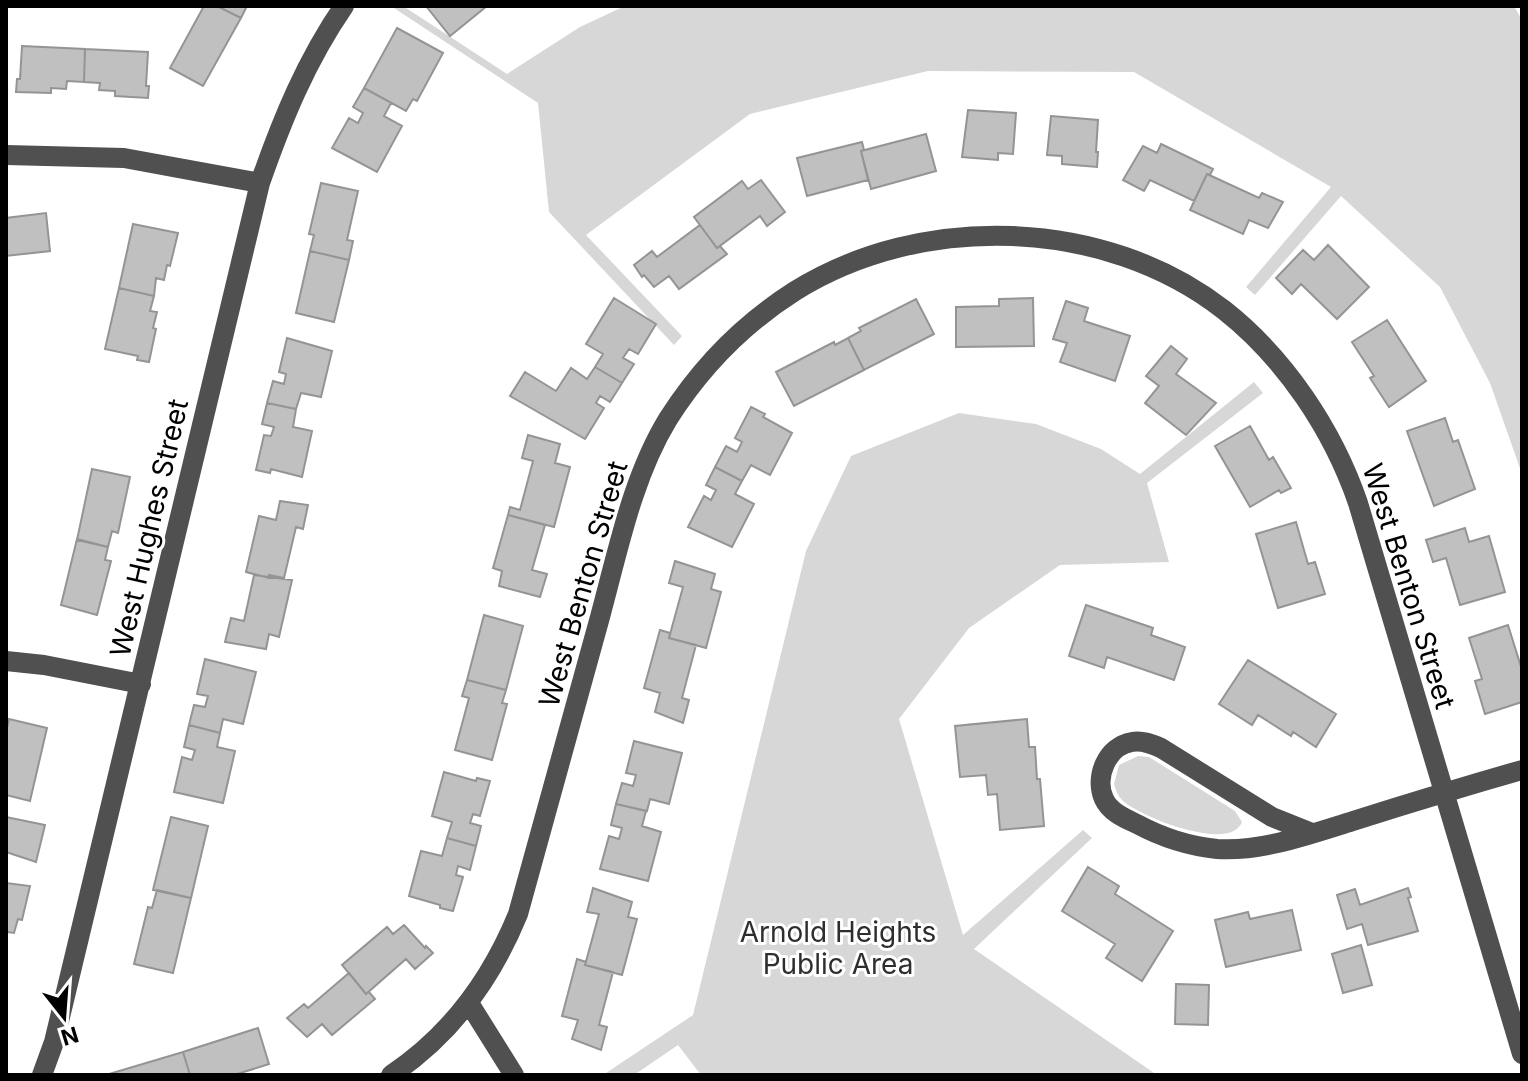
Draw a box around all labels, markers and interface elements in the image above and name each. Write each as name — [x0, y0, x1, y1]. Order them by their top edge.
street label: West Hughes Street — [103, 396, 195, 660]
street label: West Benton Street — [532, 457, 634, 711]
street label: West Benton Street — [1356, 459, 1462, 713]
park label: Arnold Heights Public Area — [740, 915, 936, 981]
north arrow — [24, 977, 104, 1057]
text: N — [58, 1021, 82, 1051]

